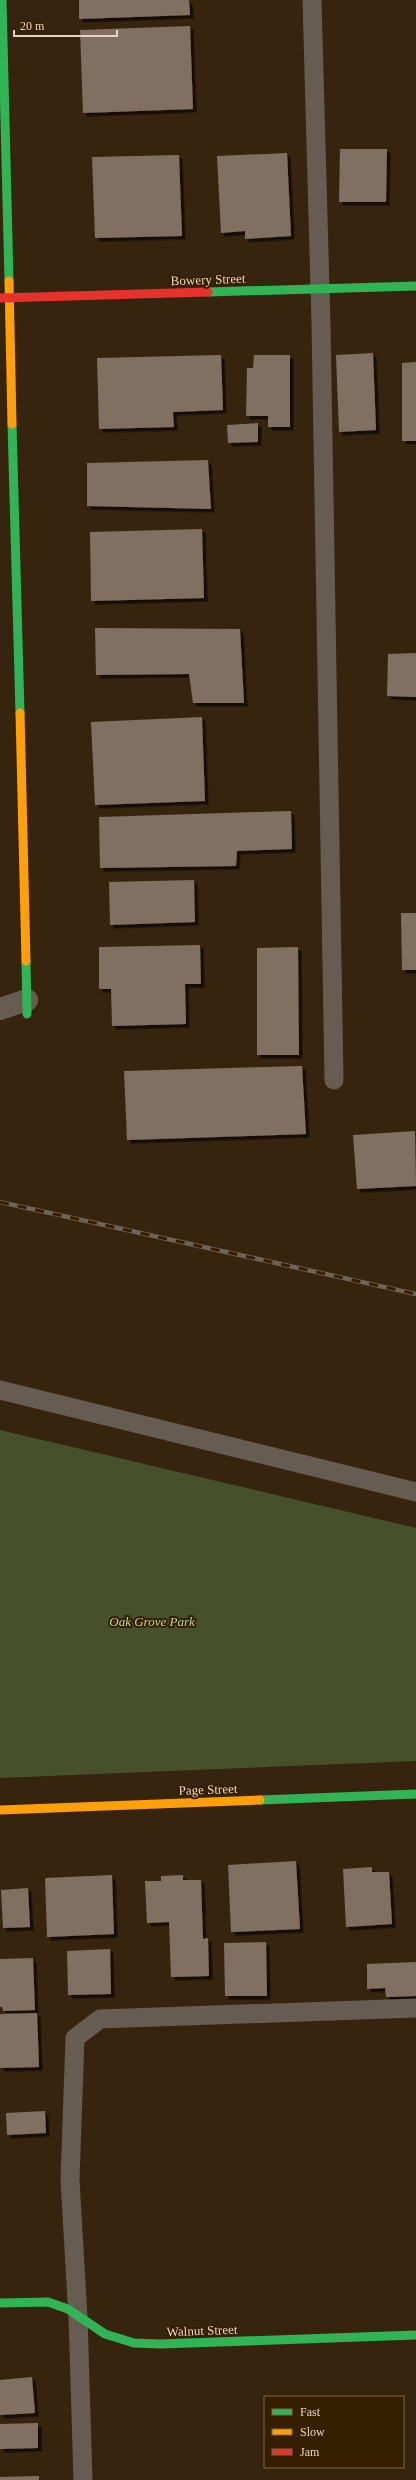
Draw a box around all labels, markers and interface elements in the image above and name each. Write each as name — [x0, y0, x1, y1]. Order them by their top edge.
scale bar — [14, 12, 117, 38]
text: 20 m — [20, 19, 45, 33]
street label: Bowery Street — [170, 271, 246, 288]
park label: Oak Grove Park — [109, 1614, 195, 1629]
street label: Page Street — [178, 1781, 238, 1798]
street label: Walnut Street — [166, 2322, 238, 2339]
legend — [264, 2396, 404, 2468]
text: Fast — [300, 2405, 321, 2419]
text: Slow — [300, 2425, 325, 2439]
text: Jam — [300, 2445, 320, 2459]

